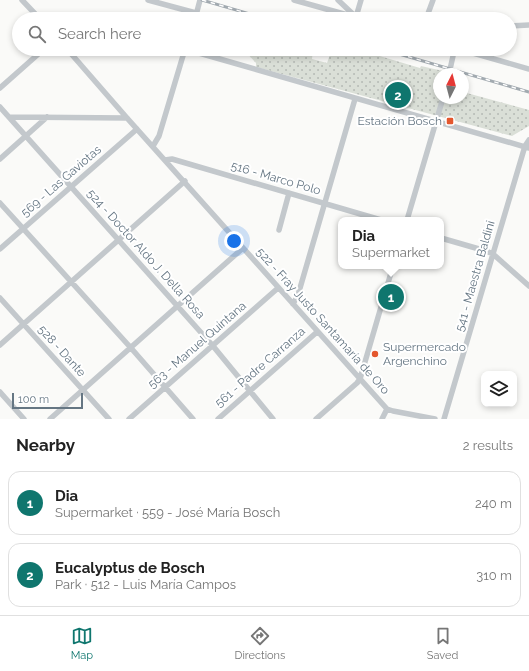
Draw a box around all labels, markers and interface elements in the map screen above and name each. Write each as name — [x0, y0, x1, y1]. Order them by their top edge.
search box — [12, 12, 517, 56]
icon: search — [26, 23, 48, 45]
text: Search here — [58, 25, 141, 43]
north arrow — [433, 68, 469, 104]
pin: 2 — [385, 80, 411, 110]
place label: Estación Bosch — [357, 114, 442, 128]
marker: Estación Bosch — [445, 116, 455, 126]
street label: 569 - Las Gaviotas — [18, 142, 104, 220]
street label: 516 - Marco Polo — [229, 158, 323, 198]
street label: 524 - Doctor Aldo J. Della Rosa — [84, 186, 208, 322]
popup — [338, 217, 444, 269]
street label: 541 - Maestra Baldini — [452, 219, 498, 333]
text: Dia — [352, 227, 375, 245]
your location — [224, 231, 244, 251]
street label: 522 - Fray Justo Santamaría de Oro — [254, 245, 392, 397]
text: Supermarket — [352, 245, 430, 260]
pin: 1 — [378, 282, 404, 312]
street label: 563 - Manuel Quintana — [145, 299, 249, 391]
street label: 528 - Dante — [35, 323, 89, 379]
street label: 561 - Padre Carranza — [212, 324, 308, 410]
place label: Supermercado Argenchino — [383, 340, 466, 368]
marker: Supermercado Argenchino — [370, 349, 380, 359]
map controls — [481, 371, 517, 407]
button: layers — [481, 371, 517, 407]
scale bar — [12, 391, 83, 410]
text: 100 m — [18, 393, 49, 406]
text: Nearby — [16, 435, 75, 455]
text: 2 results — [463, 438, 513, 453]
text: Dia — [55, 487, 78, 505]
text: 1 — [27, 496, 33, 511]
text: 240 m — [475, 496, 512, 511]
text: Supermarket · 559 - José María Bosch — [55, 505, 280, 520]
text: Eucalyptus de Bosch — [55, 559, 205, 577]
text: 2 — [26, 568, 34, 583]
text: 310 m — [476, 568, 512, 583]
text: Park · 512 - Luis María Campos — [55, 577, 236, 592]
tab: Map — [71, 625, 93, 662]
tab: Directions — [235, 625, 285, 662]
tab: Saved — [427, 625, 458, 662]

